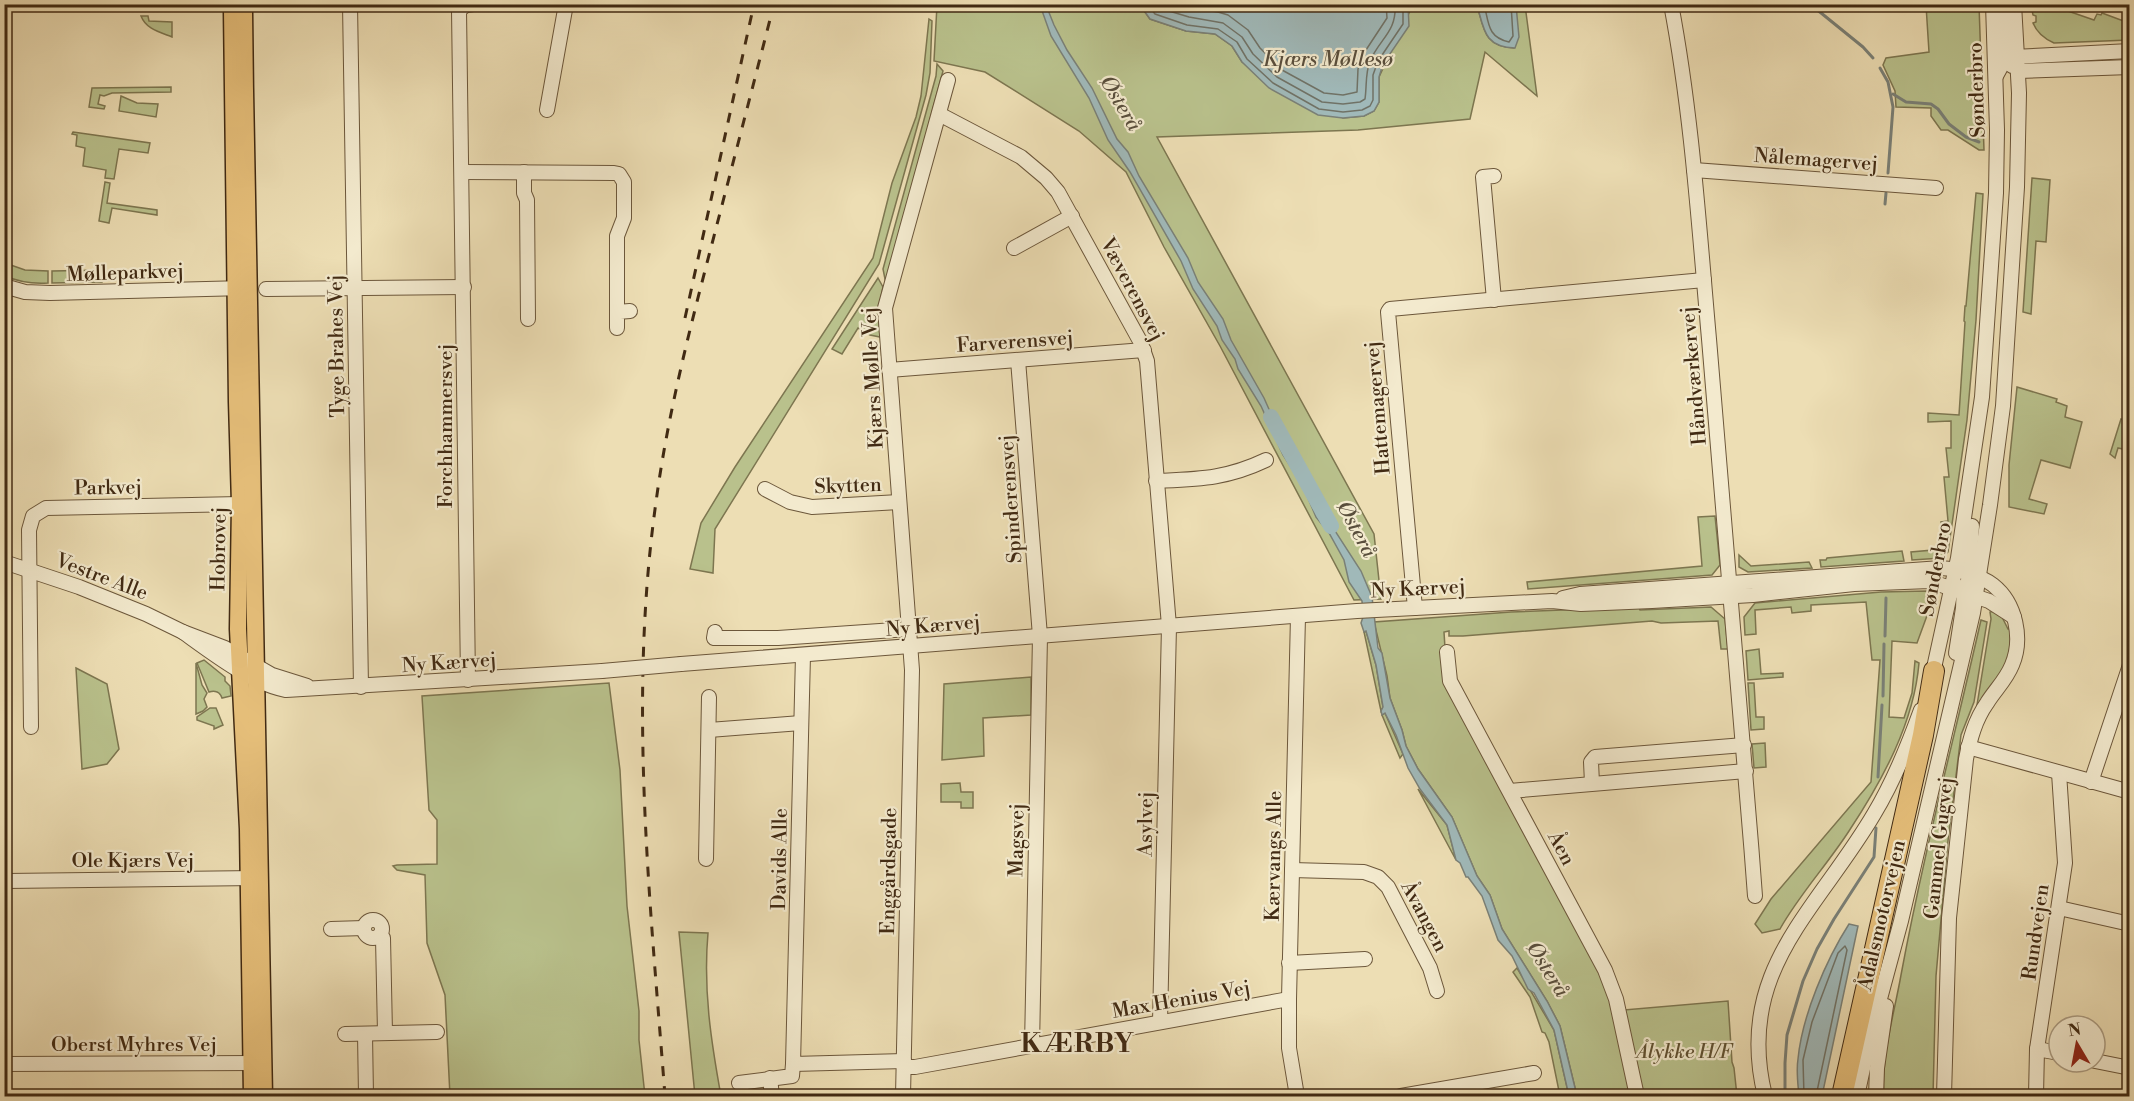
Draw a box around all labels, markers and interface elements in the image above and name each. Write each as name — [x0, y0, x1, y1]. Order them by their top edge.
street label: Sønderbro — [1963, 42, 1992, 138]
water label: Kjærs Møllesø — [1263, 47, 1394, 73]
water label: Østerå — [1093, 71, 1147, 136]
street label: Nålemagervej — [1753, 144, 1879, 177]
street label: Væverensvej — [1094, 233, 1169, 346]
street label: Mølleparkvej — [66, 259, 184, 288]
street label: Tyge Brahes Vej — [324, 274, 351, 418]
street label: Håndværkervej — [1676, 305, 1713, 446]
street label: Kjærs Mølle Vej — [857, 306, 890, 450]
street label: Farverensvej — [956, 326, 1074, 359]
street label: Hattemagervej — [1360, 340, 1397, 476]
street label: Forchhammersvej — [434, 344, 459, 508]
street label: Spinderensvej — [995, 434, 1028, 564]
street label: Skytten — [814, 473, 882, 500]
street label: Parkvej — [74, 475, 142, 502]
water label: Østerå — [1330, 497, 1382, 563]
street label: Hobrovej — [206, 507, 233, 591]
street label: Sønderbro — [1915, 520, 1958, 619]
street label: Vestre Alle — [51, 548, 151, 606]
street label: Ny Kærvej — [1370, 575, 1466, 604]
street label: Ny Kærvej — [885, 610, 981, 643]
street label: Ny Kærvej — [401, 648, 497, 679]
street label: Gammel Gugvej — [1920, 776, 1959, 921]
street label: Kærvangs Alle — [1261, 790, 1288, 922]
street label: Asylvej — [1133, 791, 1160, 858]
street label: Magsvej — [1004, 803, 1031, 877]
street label: Enggårdsgade — [876, 807, 903, 935]
street label: Davids Alle — [767, 808, 794, 910]
street label: Åen — [1541, 826, 1581, 870]
street label: Ådalsmotorvejen — [1852, 837, 1912, 994]
street label: Ole Kjærs Vej — [72, 849, 194, 874]
street label: Åvangen — [1394, 876, 1454, 957]
street label: Rundvejen — [2017, 882, 2056, 982]
water label: Østerå — [1520, 937, 1574, 1002]
street label: Max Henius Vej — [1110, 976, 1252, 1025]
north arrow — [2047, 1014, 2107, 1074]
text: N — [2067, 1019, 2083, 1041]
district label: KÆRBY — [1020, 1028, 1136, 1060]
street label: Oberst Myhres Vej — [51, 1033, 217, 1058]
park label: Ålykke H/F — [1634, 1039, 1734, 1065]

